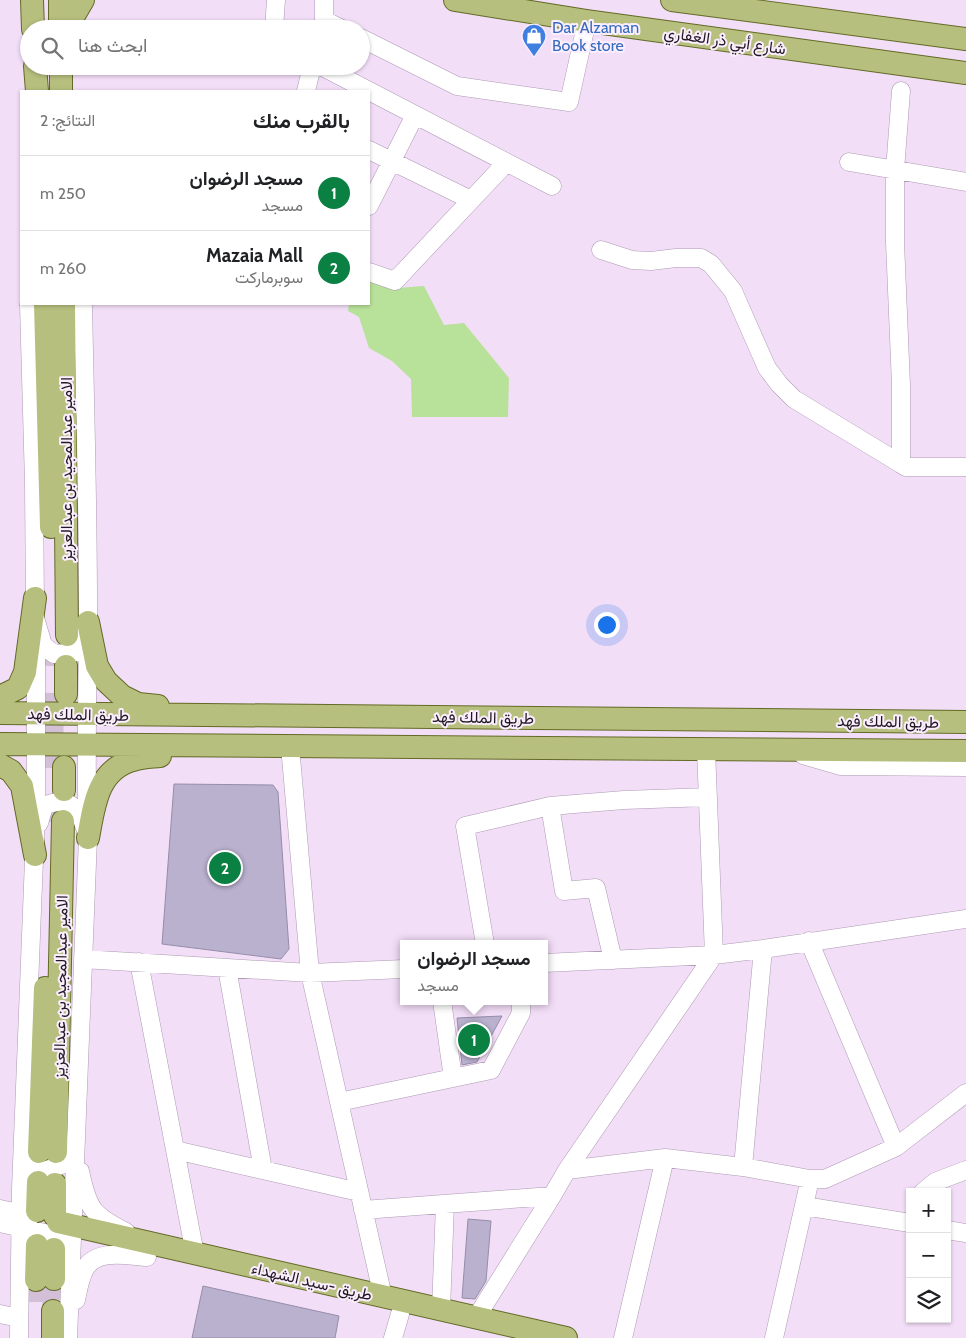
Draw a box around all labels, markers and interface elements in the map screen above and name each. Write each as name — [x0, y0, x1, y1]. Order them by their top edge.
place label: Dar Alzaman Book store — [552, 18, 639, 55]
search box — [20, 20, 370, 75]
shop icon: Dar Alzaman Book store — [521, 23, 547, 57]
street label: شارع أبي ذر الغفاري — [662, 23, 787, 62]
icon: search — [38, 34, 66, 62]
text: ابحث هنا — [78, 34, 147, 57]
text: بالقرب منك — [253, 108, 350, 133]
text: النتائج: 2 — [40, 111, 95, 130]
text: مسجد الرضوان — [190, 167, 303, 190]
text: 250 m — [40, 184, 86, 203]
text: 1 — [331, 184, 337, 203]
text: مسجد — [262, 196, 303, 215]
text: Mazaia Mall — [206, 244, 303, 267]
text: 260 m — [40, 259, 86, 278]
text: 2 — [330, 259, 338, 278]
text: سوبرماركت — [235, 268, 303, 287]
street label: الامير عبدالمجيد بن عبدالعزيز — [57, 377, 77, 562]
your location — [594, 612, 620, 638]
street label: طريق الملك فهد — [27, 704, 129, 726]
street label: طريق الملك فهد — [432, 707, 534, 729]
street label: طريق الملك فهد — [837, 711, 939, 733]
pin: 2 — [209, 849, 241, 887]
street label: الامير عبدالمجيد بن عبدالعزيز — [49, 895, 73, 1080]
popup — [400, 940, 548, 1005]
text: مسجد الرضوان — [417, 947, 531, 970]
text: مسجد — [417, 976, 459, 995]
pin: 1 — [458, 1021, 490, 1059]
map controls — [906, 1188, 951, 1323]
button: + — [906, 1188, 951, 1233]
button: − — [906, 1233, 951, 1278]
street label: طريق -سيد الشهداء — [249, 1258, 374, 1306]
button: layers — [906, 1278, 951, 1323]

